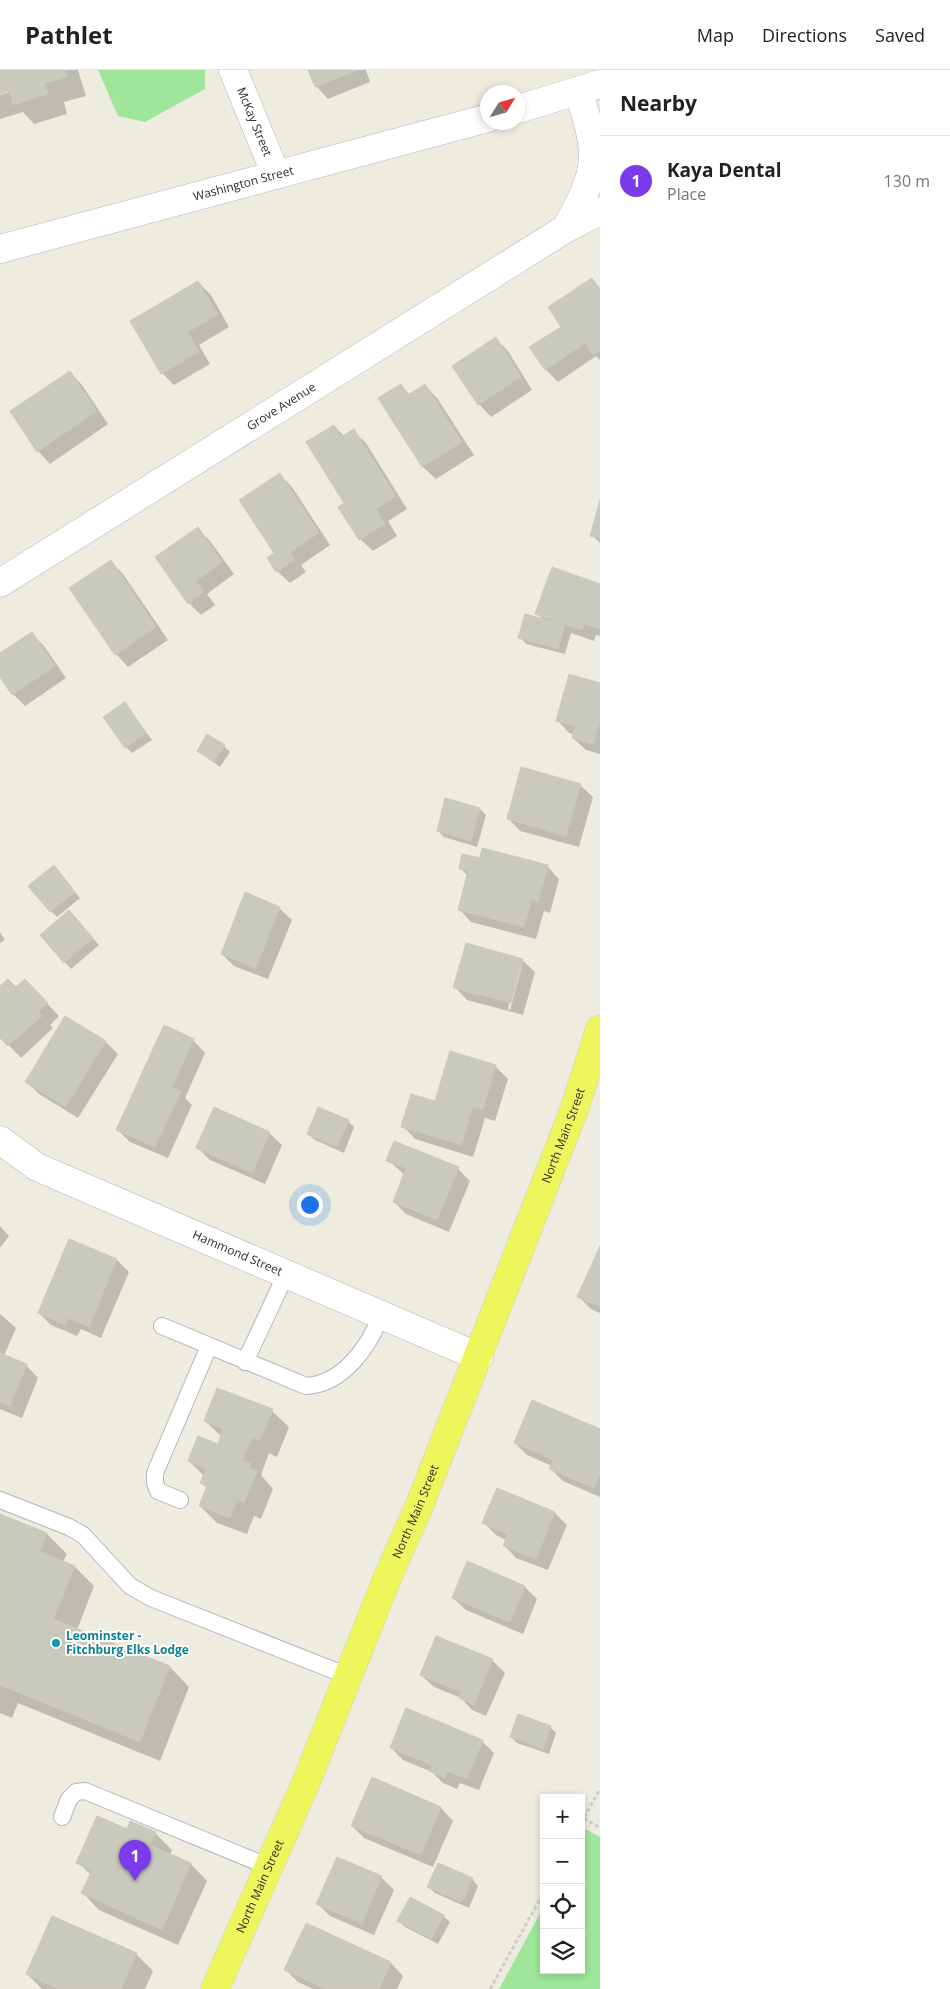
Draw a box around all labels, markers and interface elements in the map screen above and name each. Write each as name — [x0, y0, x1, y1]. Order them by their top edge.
text: Pathlet — [25, 18, 113, 51]
text: Map — [697, 23, 734, 47]
text: Directions — [762, 23, 847, 47]
text: Saved — [875, 23, 925, 47]
street label: McKay Street — [233, 85, 276, 159]
north arrow — [480, 85, 525, 130]
text: Nearby — [620, 89, 697, 117]
text: Kaya Dental — [667, 157, 782, 183]
street label: Washington Street — [191, 162, 295, 205]
text: 1 — [631, 170, 641, 192]
text: 130 m — [884, 170, 930, 192]
text: Place — [667, 183, 706, 205]
street label: Grove Avenue — [243, 378, 319, 434]
street label: North Main Street — [537, 1086, 589, 1185]
your location — [297, 1192, 323, 1218]
street label: Hammond Street — [190, 1226, 285, 1280]
street label: North Main Street — [388, 1462, 443, 1561]
place label: Leominster - Fitchburg Elks Lodge — [66, 1627, 189, 1658]
marker: Leominster - Fitchburg Elks Lodge — [50, 1637, 62, 1649]
map controls — [540, 1794, 585, 1974]
button: + — [540, 1794, 585, 1839]
street label: North Main Street — [232, 1837, 288, 1936]
button: − — [540, 1839, 585, 1884]
pin: 1 — [119, 1840, 151, 1881]
button: locate — [540, 1884, 585, 1929]
button: layers — [540, 1929, 585, 1974]

